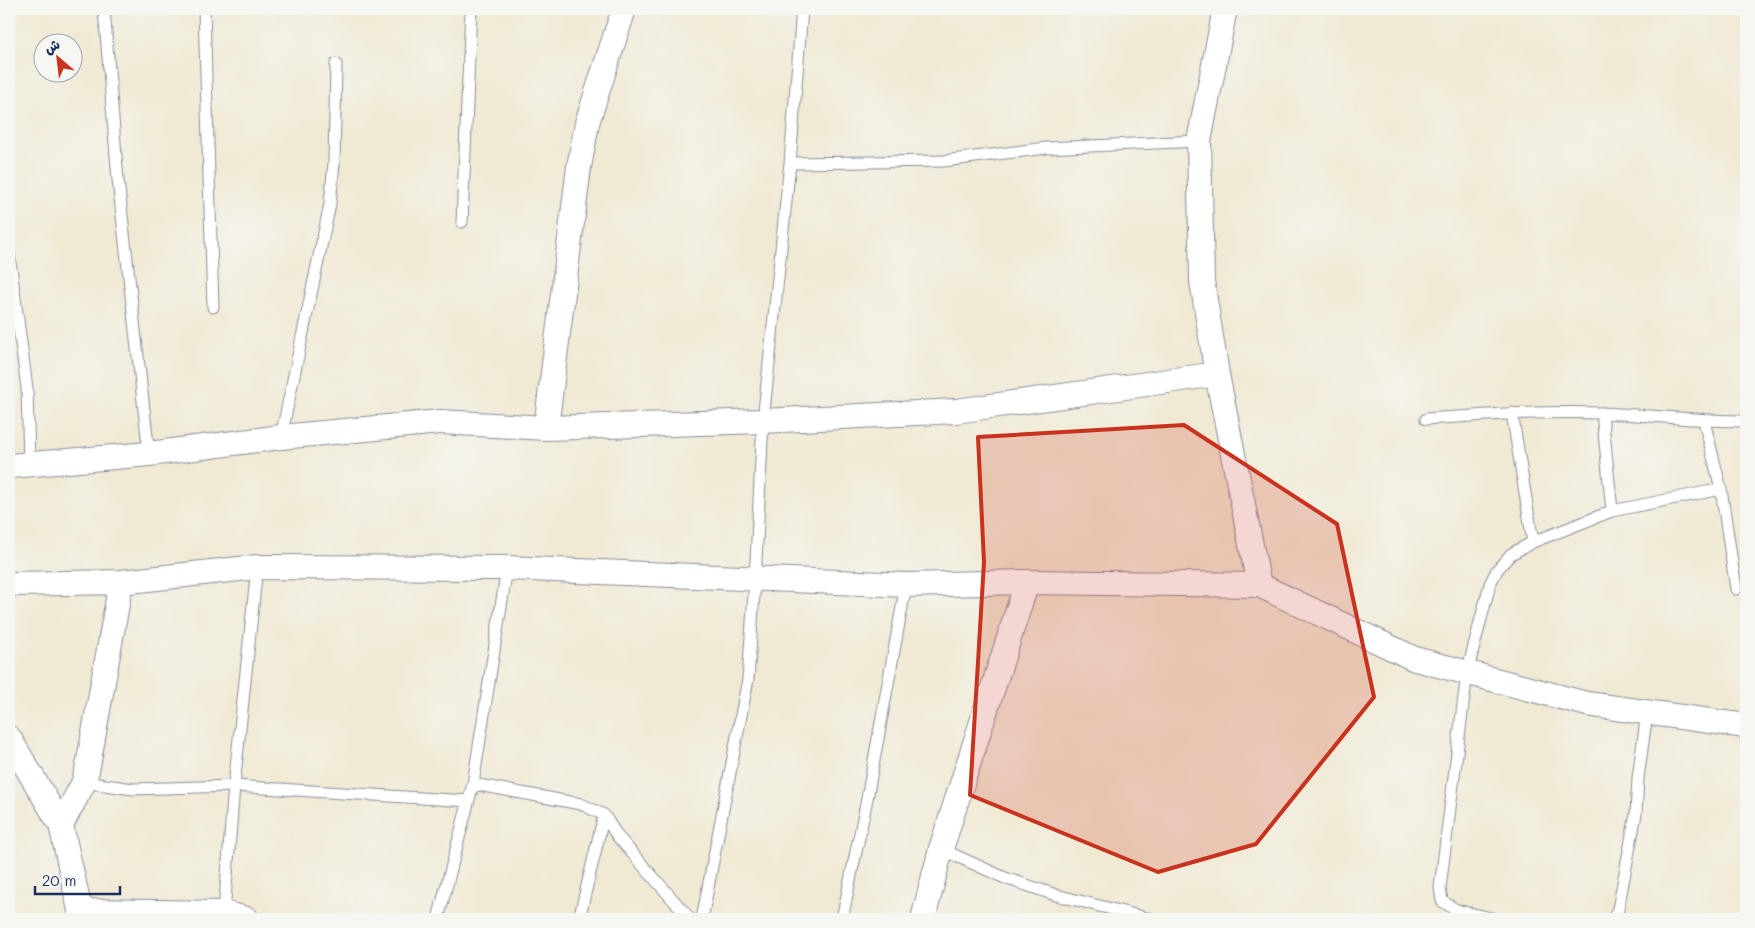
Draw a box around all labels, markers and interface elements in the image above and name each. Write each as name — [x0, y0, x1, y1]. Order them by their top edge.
north arrow — [32, 32, 82, 82]
text: ش — [40, 34, 63, 58]
scale bar — [35, 863, 120, 895]
text: 20 m — [42, 870, 76, 890]

